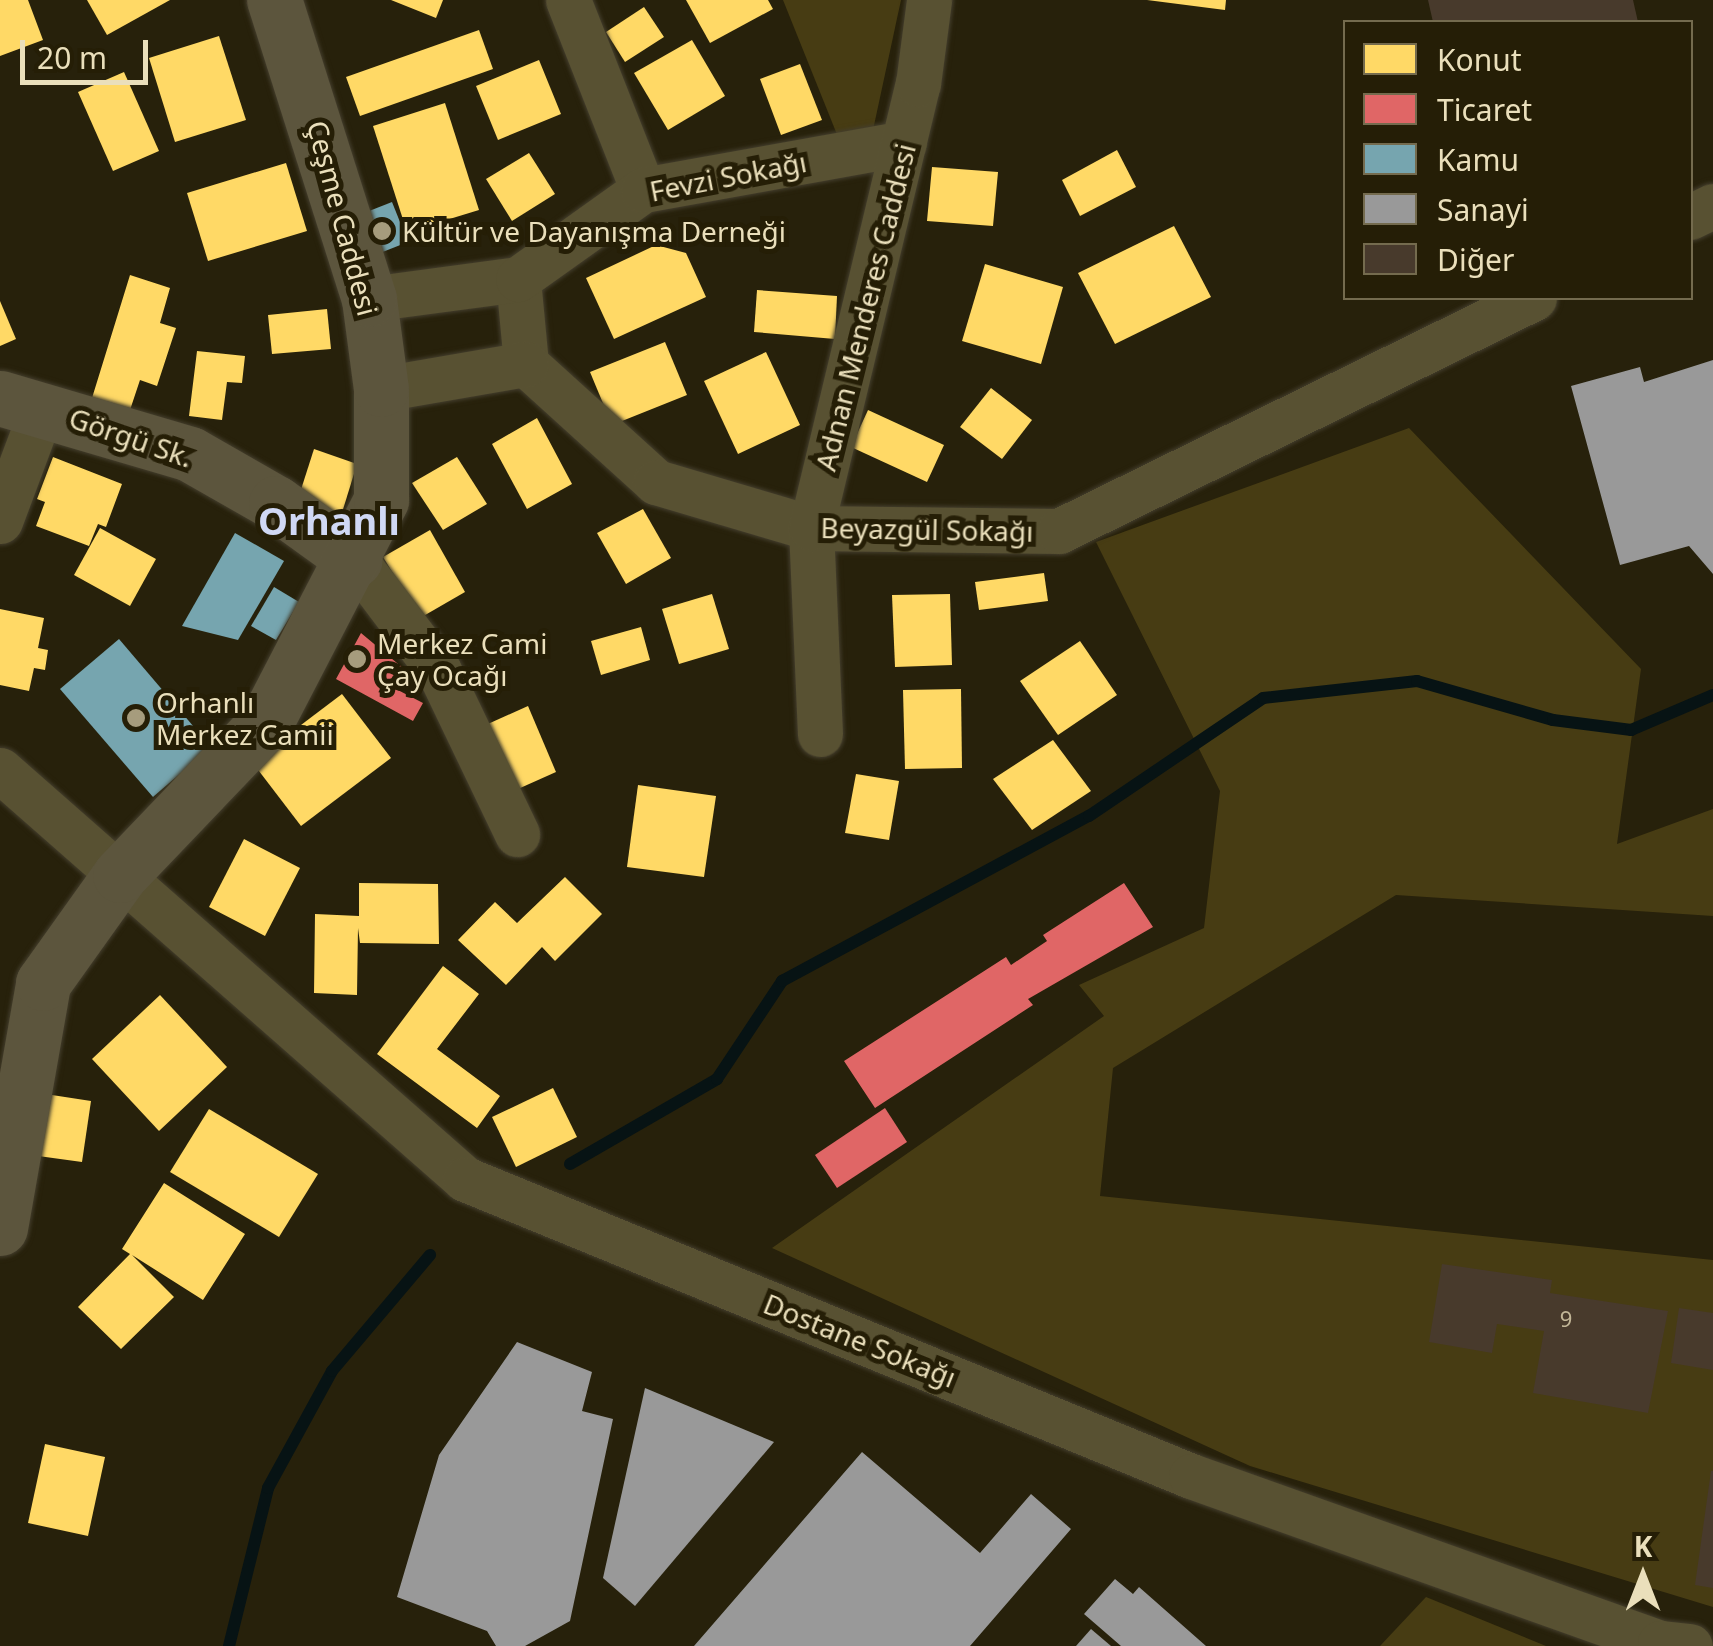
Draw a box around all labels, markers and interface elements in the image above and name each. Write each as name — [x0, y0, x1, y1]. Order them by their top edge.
scale bar — [25, 20, 152, 82]
legend — [1343, 20, 1693, 300]
text: 20 m — [37, 37, 107, 78]
text: Konut — [1437, 39, 1522, 80]
text: Ticaret — [1437, 89, 1532, 130]
street label: Çeşme Caddesi — [301, 117, 385, 319]
text: Kamu — [1437, 139, 1519, 180]
street label: Adnan Menderes Caddesi — [808, 140, 922, 474]
street label: Fevzi Sokağı — [647, 144, 809, 208]
text: Sanayi — [1437, 189, 1529, 230]
place label: Kültür ve Dayanışma Derneği — [402, 214, 786, 248]
marker: Kültür ve Dayanışma Derneği — [371, 220, 393, 242]
text: Diğer — [1437, 239, 1514, 280]
street label: Görgü Sk. — [65, 400, 197, 474]
district label: Orhanlı — [258, 498, 400, 544]
street label: Beyazgül Sokağı — [820, 510, 1034, 548]
place label: Merkez Cami Çay Ocağı — [377, 626, 547, 692]
marker: Merkez Cami Çay Ocağı — [346, 648, 368, 670]
place label: Orhanlı Merkez Camii — [156, 685, 334, 751]
marker: Orhanlı Merkez Camii — [125, 707, 147, 729]
street label: Dostane Sokağı — [759, 1286, 961, 1394]
house number: 9 — [1560, 1306, 1572, 1332]
north arrow — [1593, 1526, 1693, 1626]
text: K — [1634, 1527, 1652, 1565]

